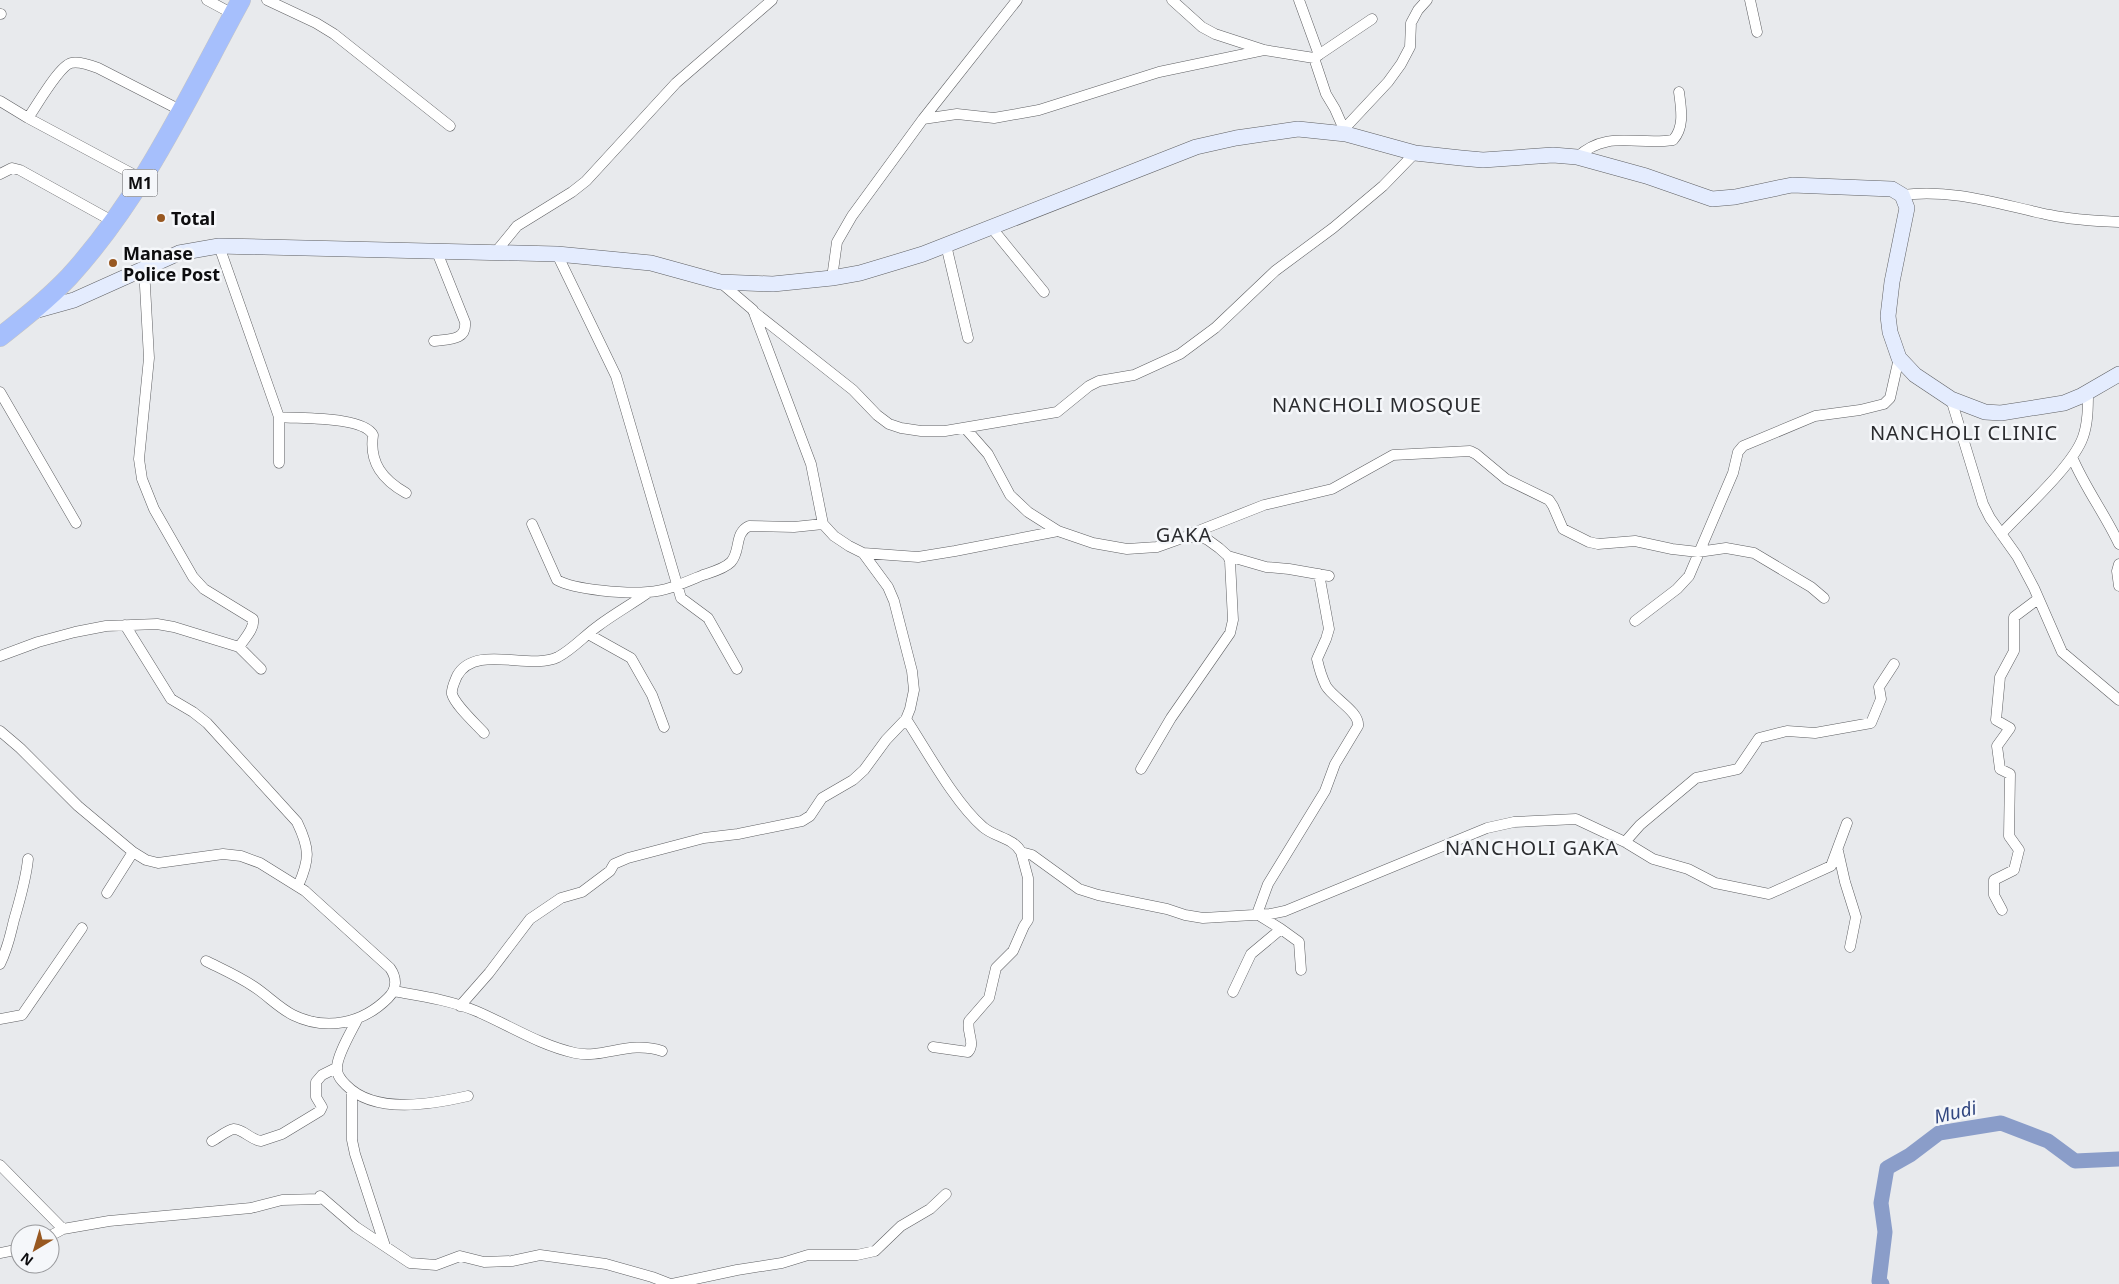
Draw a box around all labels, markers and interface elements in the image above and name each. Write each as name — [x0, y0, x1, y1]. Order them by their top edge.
road number: M1 — [122, 170, 158, 197]
place label: Total — [171, 206, 215, 230]
marker: Total — [155, 212, 167, 224]
place label: Manase Police Post — [123, 241, 220, 286]
marker: Manase Police Post — [107, 257, 119, 269]
district label: NANCHOLI MOSQUE — [1272, 391, 1482, 418]
district label: NANCHOLI CLINIC — [1870, 419, 2058, 446]
district label: GAKA — [1156, 521, 1212, 548]
district label: NANCHOLI GAKA — [1445, 834, 1619, 861]
water label: Mudi — [1931, 1094, 1980, 1129]
north arrow — [10, 1224, 60, 1274]
text: N — [16, 1249, 37, 1271]

